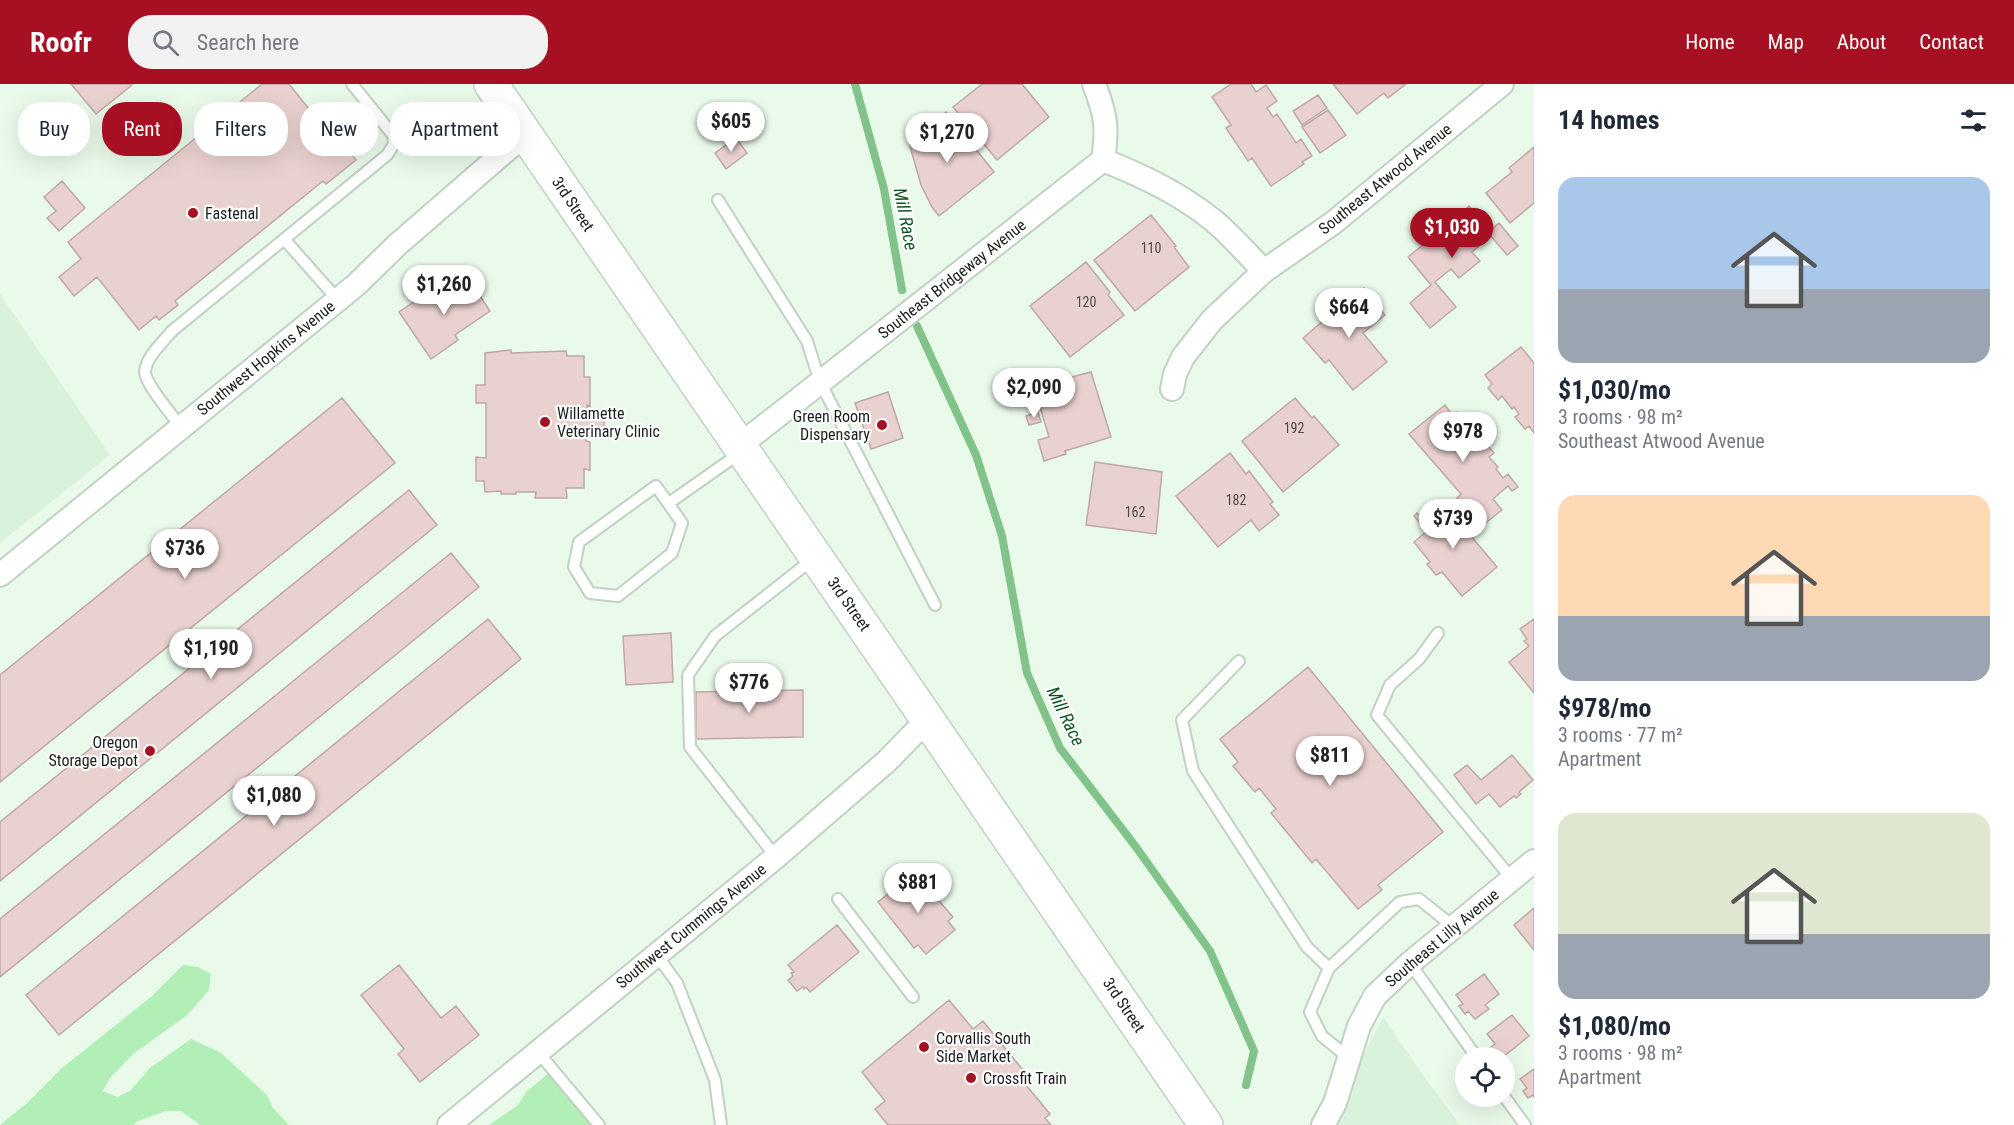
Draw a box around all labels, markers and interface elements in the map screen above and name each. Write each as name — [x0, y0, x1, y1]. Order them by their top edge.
search box — [128, 15, 548, 69]
text: Roofr — [30, 26, 92, 59]
icon: search — [149, 26, 182, 59]
text: Search here — [197, 30, 299, 55]
text: Home — [1685, 30, 1735, 54]
text: Map — [1768, 30, 1804, 54]
text: About — [1837, 30, 1886, 54]
text: Contact — [1919, 30, 1984, 54]
chip: Buy — [18, 102, 90, 156]
chip: Rent — [102, 102, 182, 156]
chip: Filters — [194, 102, 288, 156]
chip: New — [300, 102, 378, 156]
chip: Apartment — [390, 102, 520, 156]
pin: $605 — [695, 102, 767, 153]
icon: filters — [1957, 104, 1990, 137]
text: 14 homes — [1558, 105, 1660, 135]
text: $605 — [711, 109, 751, 133]
pin: $1,270 — [898, 113, 996, 164]
text: $1,270 — [919, 120, 975, 144]
street label: Southeast Atwood Avenue — [1315, 120, 1455, 238]
street label: 3rd Street — [548, 173, 598, 235]
water label: Mill Race — [890, 186, 922, 252]
place label: Fastenal — [205, 204, 259, 223]
marker: Fastenal — [186, 206, 200, 220]
pin: $1,030 — [1403, 208, 1501, 259]
street label: Southeast Bridgeway Avenue — [874, 215, 1030, 343]
text: $1,030 — [1424, 215, 1480, 239]
icon: home — [1720, 216, 1828, 324]
house number: 110 — [1141, 240, 1161, 256]
pin: $1,260 — [395, 265, 493, 316]
text: $1,260 — [416, 272, 472, 296]
pin: $664 — [1313, 288, 1385, 339]
house number: 120 — [1076, 294, 1096, 310]
text: $664 — [1329, 295, 1369, 319]
street label: Southwest Hopkins Avenue — [193, 297, 339, 419]
pin: $2,090 — [985, 368, 1083, 419]
text: $2,090 — [1006, 375, 1062, 399]
text: $1,030/mo — [1558, 375, 1671, 405]
place label: Willamette Veterinary Clinic — [557, 404, 660, 441]
text: 3 rooms · 98 m² — [1558, 405, 1683, 429]
place label: Green Room Dispensary — [793, 407, 870, 444]
pin: $978 — [1427, 412, 1499, 463]
marker: Willamette Veterinary Clinic — [538, 415, 552, 429]
marker: Green Room Dispensary — [875, 418, 889, 432]
text: $978 — [1443, 419, 1483, 443]
house number: 192 — [1284, 420, 1304, 436]
text: Southeast Atwood Avenue — [1558, 429, 1765, 453]
house number: 182 — [1226, 492, 1246, 508]
pin: $739 — [1417, 499, 1489, 550]
house number: 162 — [1125, 504, 1145, 520]
text: $739 — [1433, 506, 1473, 530]
pin: $736 — [149, 529, 221, 580]
icon: home — [1720, 534, 1828, 642]
text: $736 — [165, 536, 205, 560]
street label: 3rd Street — [824, 573, 875, 635]
pin: $1,190 — [162, 629, 260, 680]
text: $1,190 — [183, 636, 239, 660]
pin: $776 — [713, 663, 785, 714]
text: $776 — [729, 670, 769, 694]
water label: Mill Race — [1043, 683, 1089, 749]
text: $978/mo — [1558, 693, 1651, 723]
text: 3 rooms · 77 m² — [1558, 723, 1683, 747]
place label: Oregon Storage Depot — [49, 733, 138, 770]
pin: $811 — [1294, 736, 1366, 787]
text: $811 — [1310, 743, 1350, 767]
marker: Oregon Storage Depot — [143, 744, 157, 758]
text: Apartment — [1558, 747, 1642, 771]
pin: $1,080 — [225, 776, 323, 827]
text: $1,080 — [246, 783, 302, 807]
icon: home — [1720, 852, 1828, 960]
street label: Southwest Cummings Avenue — [612, 860, 770, 992]
pin: $881 — [882, 863, 954, 914]
text: $881 — [898, 870, 938, 894]
street label: Southeast Lilly Avenue — [1381, 885, 1503, 991]
street label: 3rd Street — [1099, 974, 1149, 1036]
text: $1,080/mo — [1558, 1011, 1671, 1041]
place label: Corvallis South Side Market — [936, 1029, 1031, 1066]
marker: Corvallis South Side Market — [917, 1040, 931, 1054]
text: 3 rooms · 98 m² — [1558, 1041, 1683, 1065]
map controls — [1455, 1047, 1515, 1107]
button: locate — [1455, 1047, 1515, 1107]
text: Apartment — [1558, 1065, 1642, 1089]
place label: Crossfit Train — [983, 1069, 1067, 1088]
marker: Crossfit Train — [964, 1071, 978, 1085]

